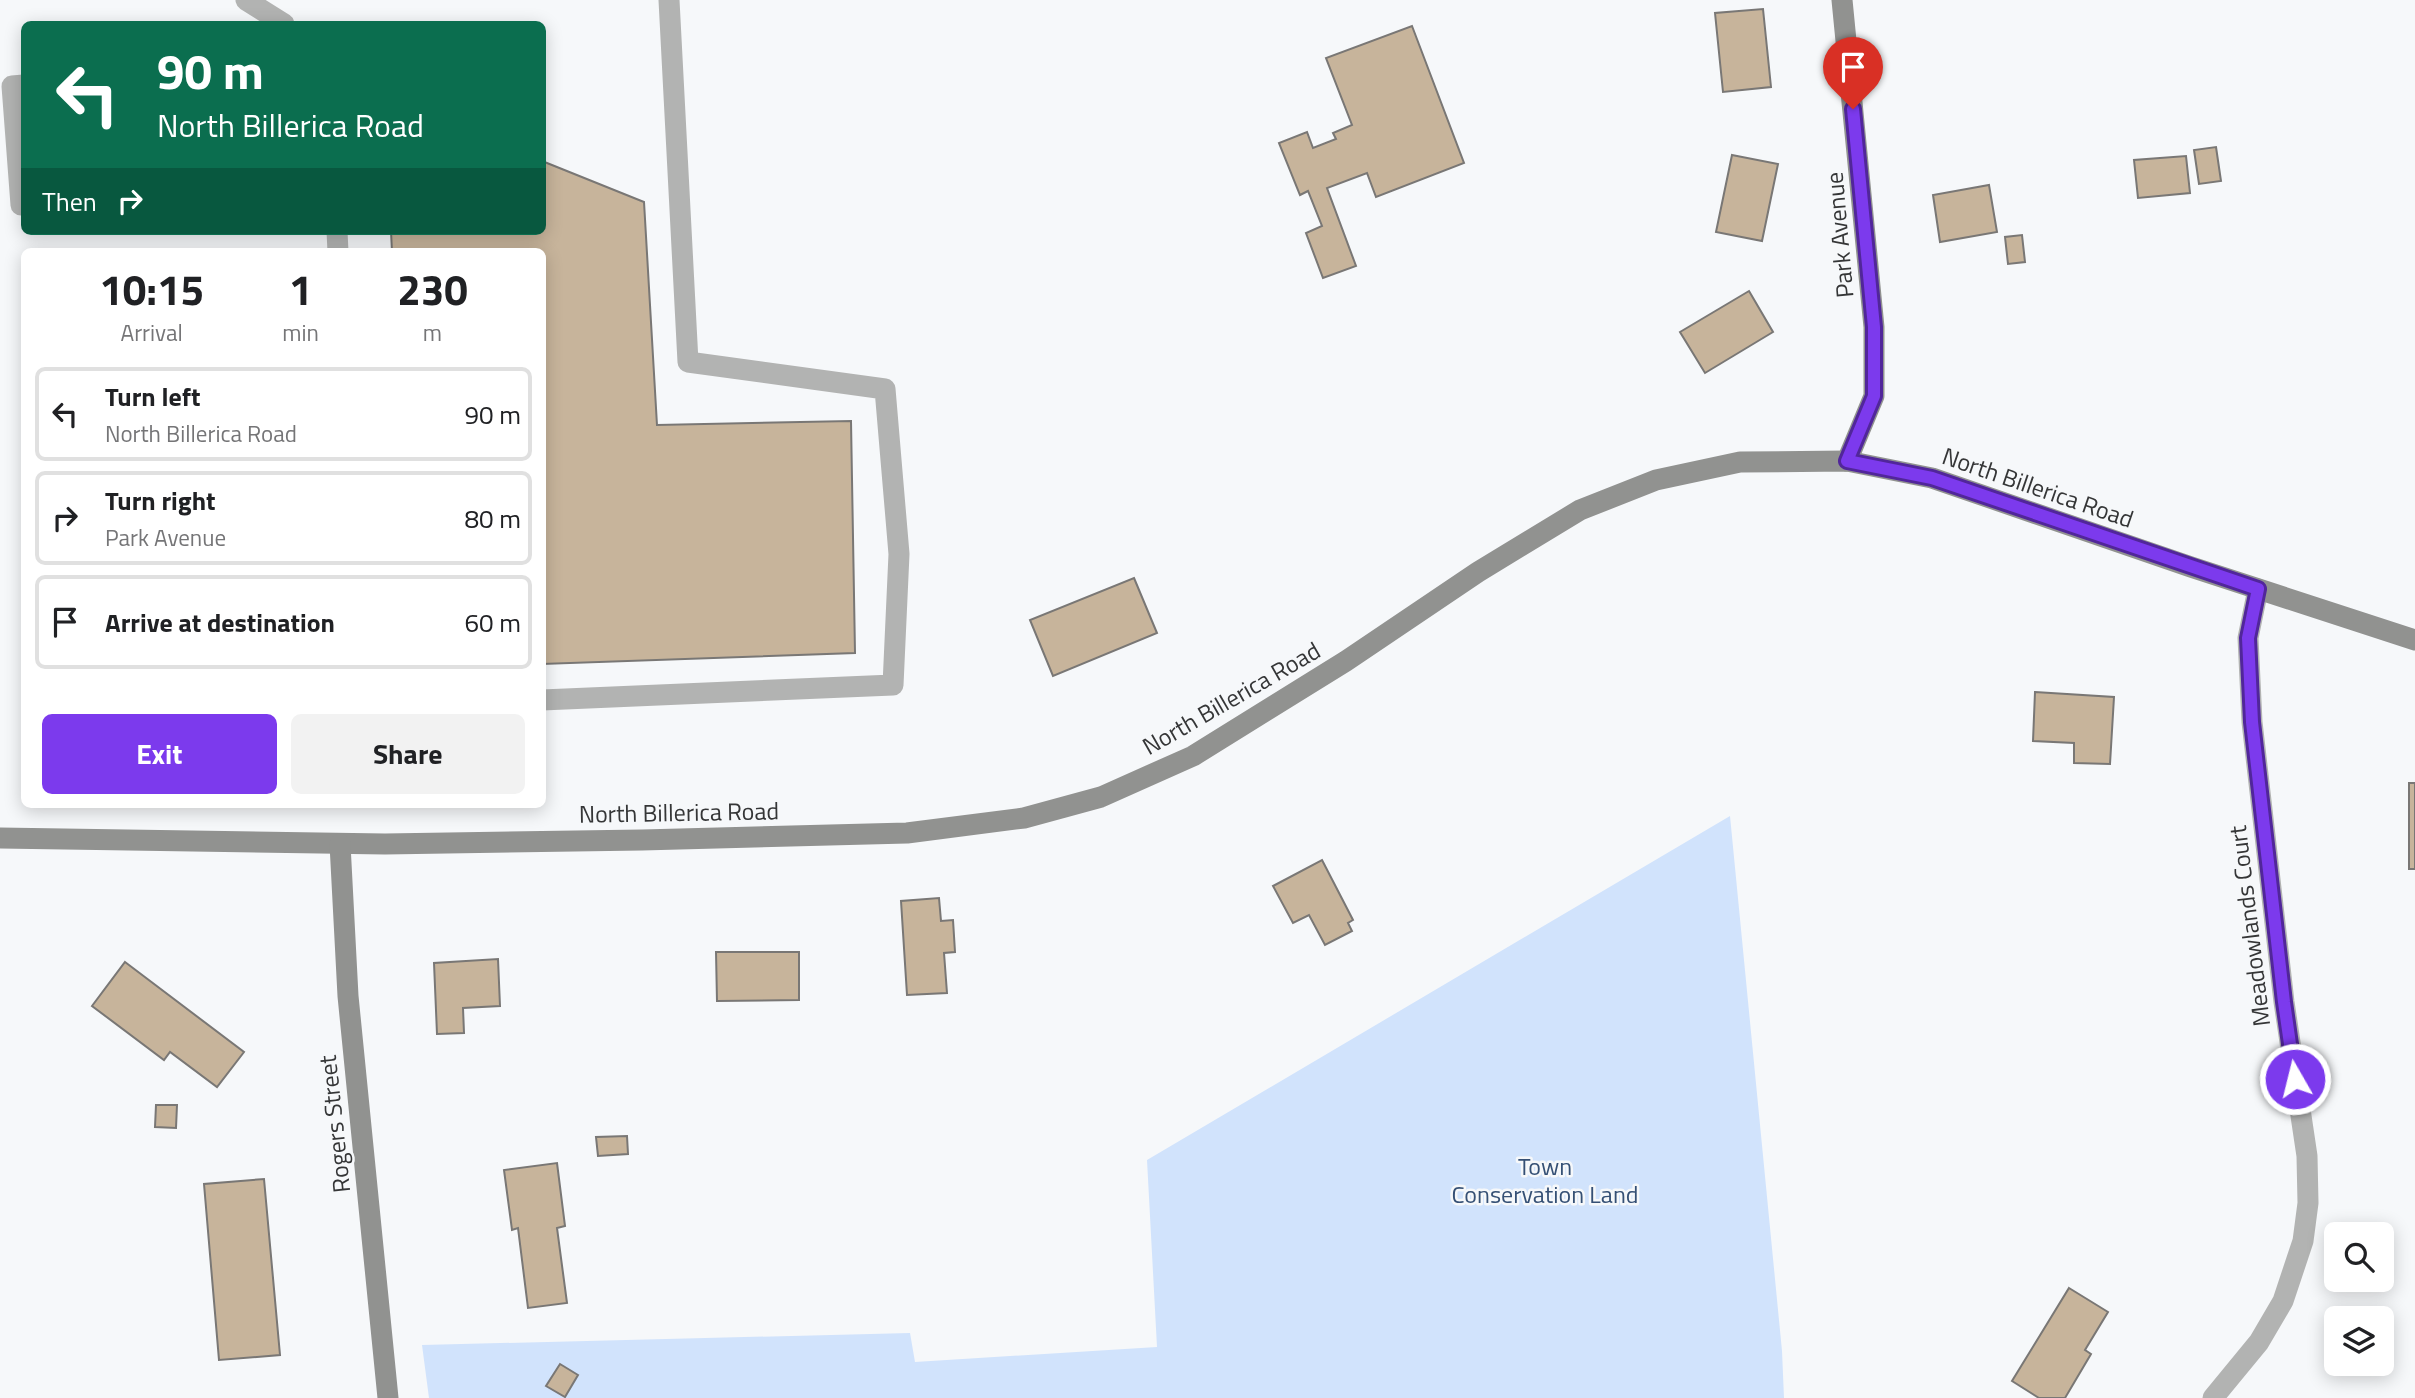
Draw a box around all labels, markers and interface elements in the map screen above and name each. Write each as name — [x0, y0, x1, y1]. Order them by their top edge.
text: 90 m — [157, 33, 264, 108]
pin — [1823, 37, 1883, 109]
icon: arrive — [1834, 48, 1872, 86]
icon: left — [42, 49, 133, 140]
text: North Billerica Road — [157, 101, 424, 149]
street label: Park Avenue — [1816, 171, 1862, 299]
text: Then — [42, 182, 97, 221]
icon: right — [111, 182, 149, 220]
text: 10:15 — [99, 257, 204, 321]
text: 1 — [289, 257, 312, 321]
text: 230 — [397, 257, 468, 321]
text: Arrival — [120, 315, 183, 350]
text: min — [282, 315, 319, 350]
text: m — [423, 315, 442, 350]
text: Turn left — [105, 377, 200, 416]
icon: left — [46, 395, 84, 433]
text: 90 m — [464, 395, 521, 434]
text: North Billerica Road — [105, 416, 297, 451]
street label: North Billerica Road — [1937, 437, 2139, 537]
text: Turn right — [105, 481, 216, 520]
icon: right — [46, 499, 84, 537]
text: 80 m — [464, 499, 521, 538]
text: Park Avenue — [105, 520, 226, 555]
icon: arrive — [46, 603, 84, 641]
text: Arrive at destination — [105, 603, 335, 642]
text: 60 m — [464, 603, 521, 642]
street label: North Billerica Road — [1135, 632, 1327, 764]
button: Exit — [42, 714, 277, 794]
button: Share — [291, 714, 525, 794]
street label: North Billerica Road — [579, 792, 779, 832]
street label: Meadowlands Court — [2219, 823, 2279, 1029]
position arrow — [2258, 1042, 2332, 1116]
street label: Rogers Street — [309, 1053, 359, 1195]
park label: Town Conservation Land — [1452, 1148, 1638, 1212]
map controls — [2324, 1222, 2394, 1376]
button: search — [2324, 1222, 2394, 1292]
button: layers — [2324, 1306, 2394, 1376]

